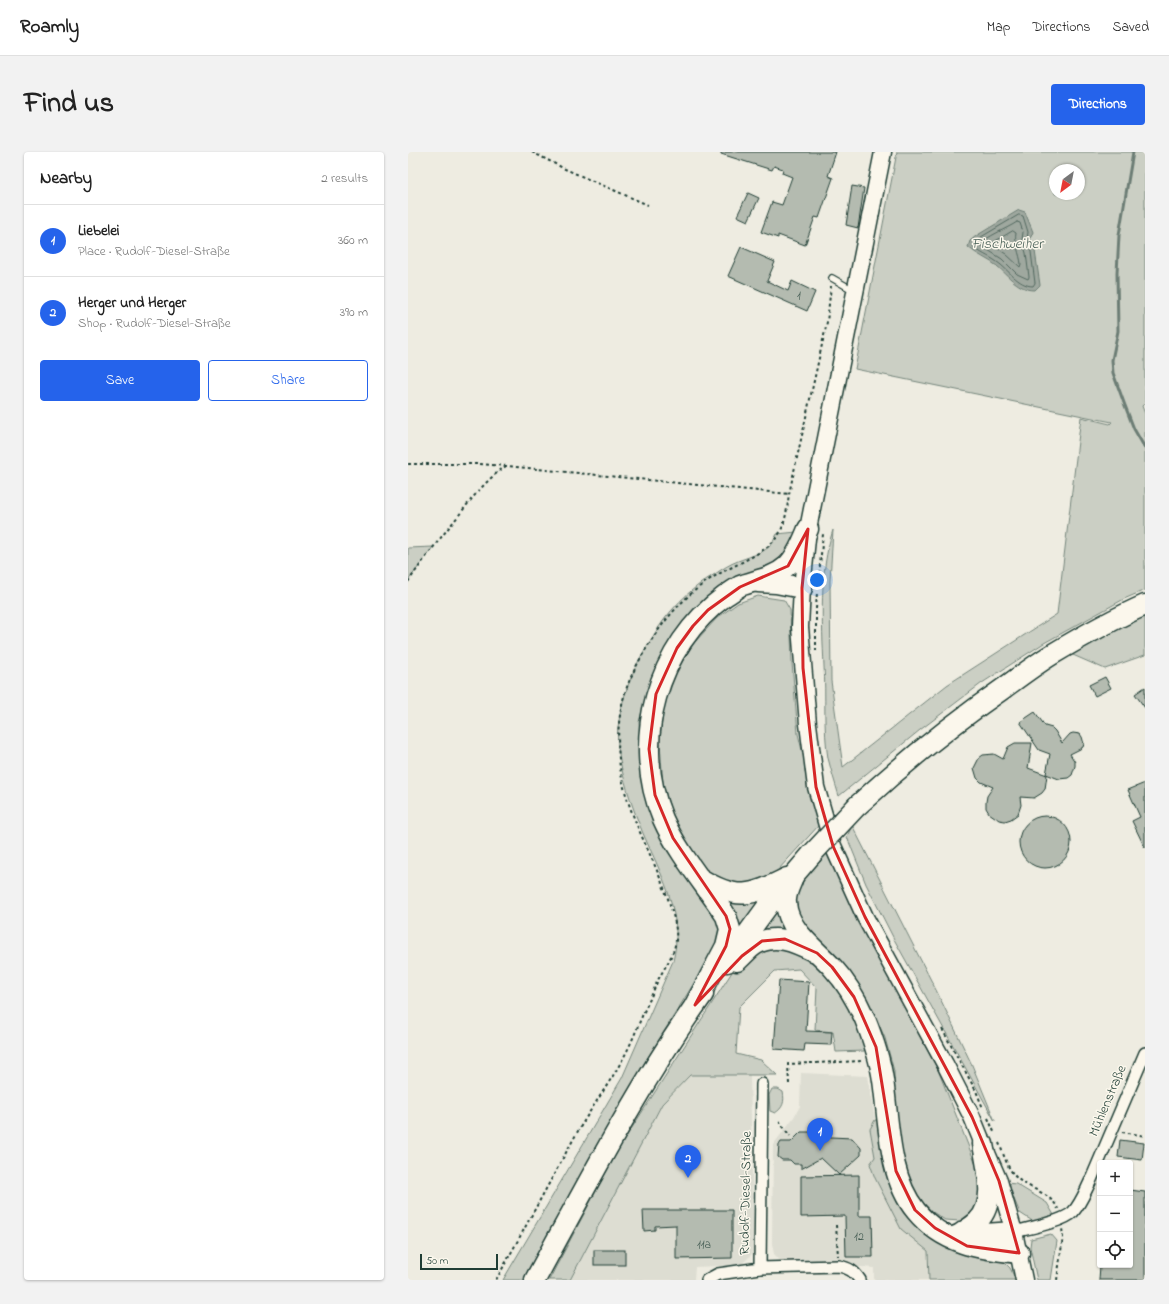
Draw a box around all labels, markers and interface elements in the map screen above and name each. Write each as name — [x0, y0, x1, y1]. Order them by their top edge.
text: Roamly — [20, 14, 79, 41]
text: Map — [987, 17, 1010, 38]
text: Directions — [1032, 17, 1090, 38]
text: Saved — [1112, 17, 1149, 38]
text: Find us — [24, 84, 114, 125]
button: Directions — [1051, 84, 1145, 125]
north arrow — [1049, 164, 1085, 200]
text: Nearby — [40, 166, 92, 191]
text: 2 results — [321, 169, 368, 188]
text: Liebelei — [78, 220, 120, 242]
text: 1 — [51, 231, 55, 250]
text: 360 m — [338, 231, 368, 250]
water label: Fischweiher — [971, 233, 1045, 255]
text: Place · Rudolf-Diesel-Straße — [78, 242, 230, 261]
house number: 1 — [797, 287, 801, 305]
text: Herger und Herger — [78, 292, 186, 314]
text: 2 — [50, 303, 56, 322]
text: 390 m — [340, 303, 368, 322]
text: Shop · Rudolf-Diesel-Straße — [78, 314, 231, 333]
button: Save — [40, 360, 200, 401]
button: Share — [208, 360, 368, 401]
your location — [807, 570, 827, 590]
street label: Mühlenstraße — [1083, 1061, 1133, 1140]
pin: 1 — [807, 1118, 833, 1151]
street label: Rudolf-Diesel-Straße — [734, 1130, 758, 1255]
pin: 2 — [675, 1145, 701, 1178]
map controls — [1097, 1160, 1133, 1268]
button: + — [1097, 1160, 1133, 1196]
button: − — [1097, 1196, 1133, 1232]
house number: 12 — [854, 1228, 864, 1246]
button: locate — [1097, 1232, 1133, 1268]
house number: 11a — [697, 1236, 711, 1254]
scale bar — [420, 1252, 498, 1271]
text: 50 m — [426, 1253, 448, 1269]

